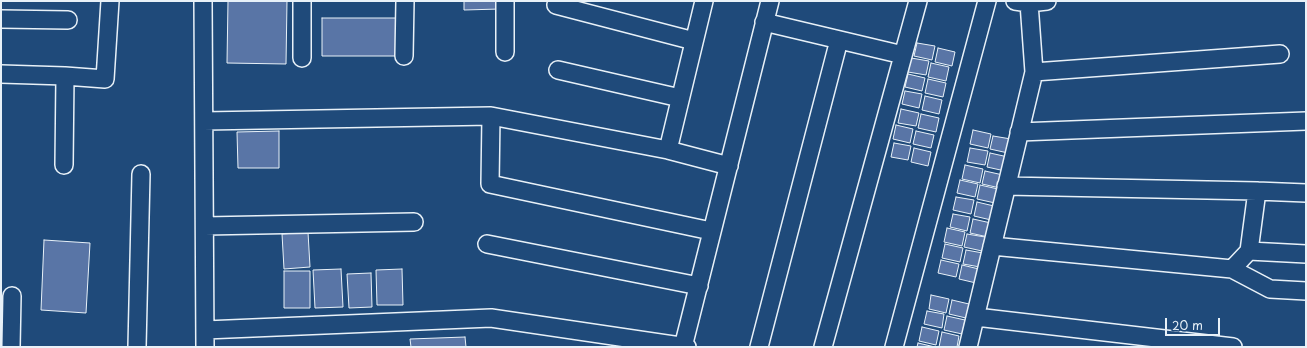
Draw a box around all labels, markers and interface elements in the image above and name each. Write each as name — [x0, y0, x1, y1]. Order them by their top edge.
scale bar — [1167, 310, 1222, 336]
text: 20 m — [1172, 316, 1203, 334]

